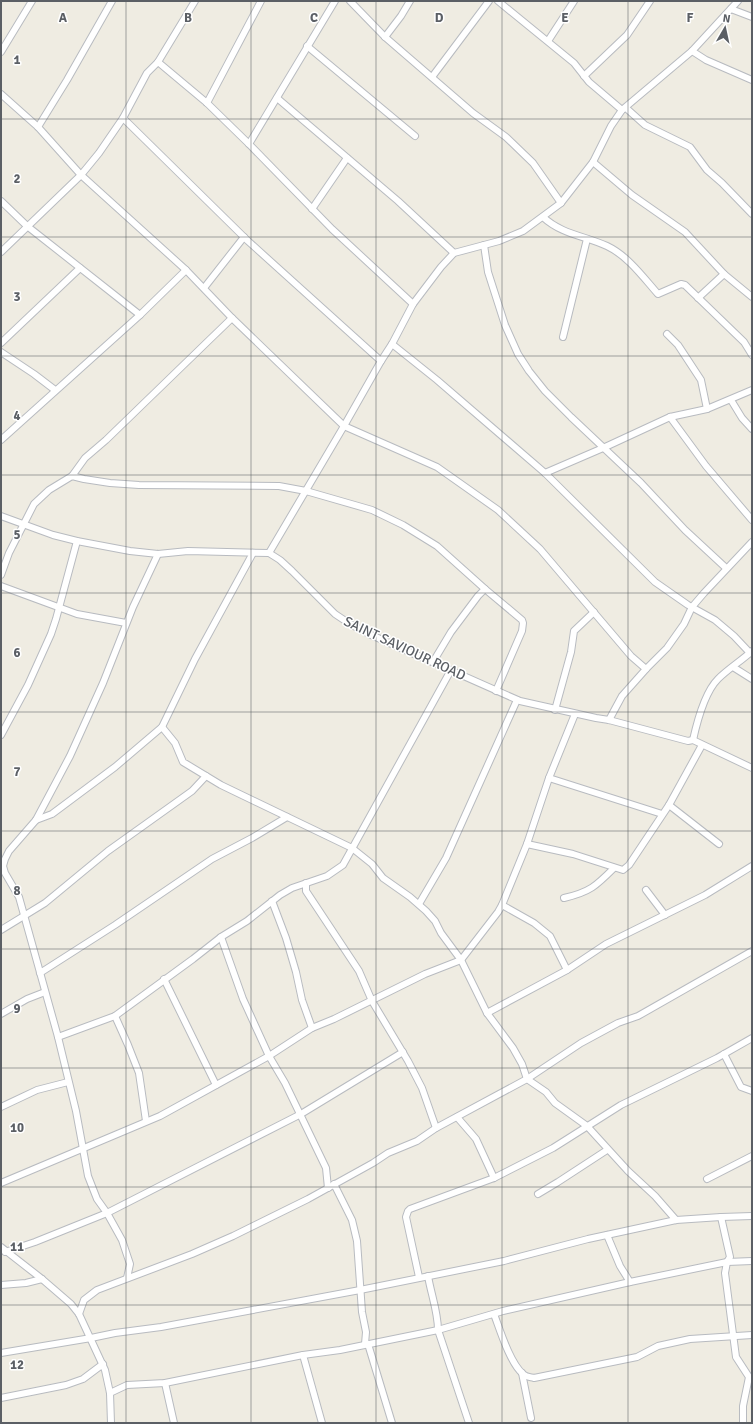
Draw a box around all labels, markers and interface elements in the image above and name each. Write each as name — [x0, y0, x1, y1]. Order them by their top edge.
north arrow — [705, 8, 745, 48]
text: A — [59, 10, 68, 26]
text: B — [184, 10, 192, 26]
text: C — [310, 10, 318, 26]
text: D — [435, 10, 444, 26]
text: E — [561, 10, 569, 26]
text: F — [687, 10, 694, 26]
text: N — [722, 12, 731, 26]
text: 1 — [13, 52, 21, 68]
text: 2 — [13, 171, 21, 187]
text: 3 — [13, 289, 21, 305]
text: 4 — [13, 408, 21, 424]
text: 5 — [13, 527, 21, 543]
street label: SAINT SAVIOUR ROAD — [341, 613, 468, 684]
text: 6 — [13, 645, 21, 661]
text: 7 — [13, 764, 21, 780]
text: 8 — [13, 883, 21, 899]
text: 9 — [13, 1001, 21, 1017]
text: 10 — [10, 1120, 24, 1136]
text: 11 — [10, 1239, 24, 1255]
text: 12 — [10, 1357, 24, 1373]

